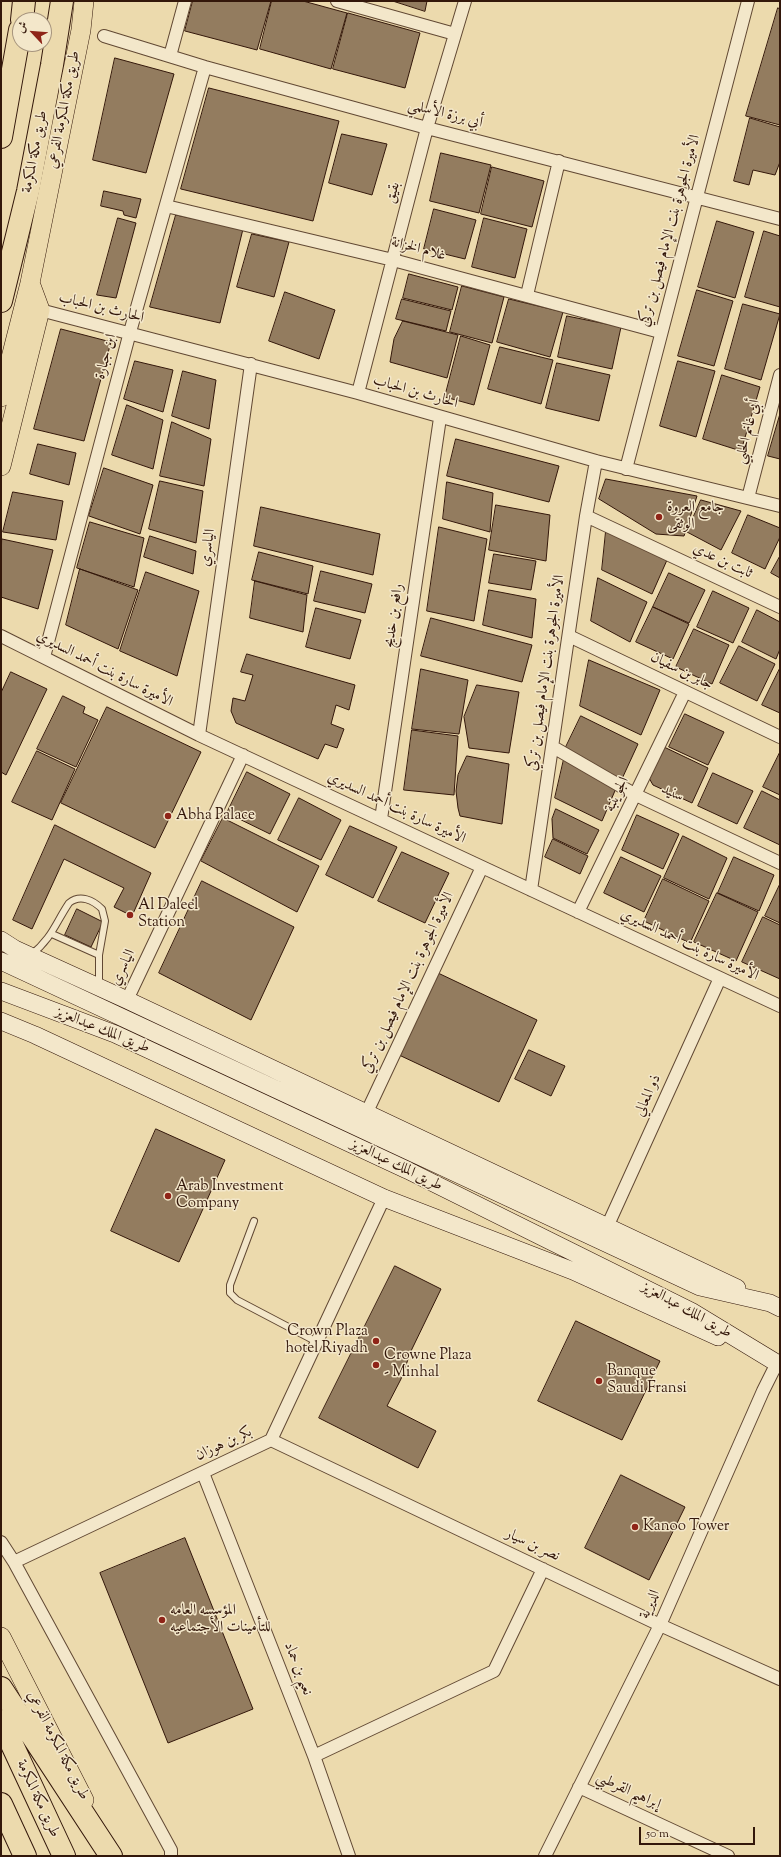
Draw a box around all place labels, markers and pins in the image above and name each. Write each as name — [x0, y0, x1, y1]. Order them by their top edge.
place label: جامع العروة الوثقى — [667, 499, 724, 534]
marker: جامع العروة الوثقى — [654, 512, 664, 522]
place label: Abha Palace — [176, 807, 255, 825]
marker: Abha Palace — [163, 811, 173, 821]
place label: Al Daleel Station — [138, 897, 198, 932]
marker: Al Daleel Station — [125, 910, 135, 920]
place label: Arab Investment Company — [176, 1178, 284, 1213]
marker: Arab Investment Company — [163, 1191, 173, 1201]
place label: Crown Plaza hotel Riyadh — [285, 1323, 368, 1358]
marker: Crown Plaza hotel Riyadh — [371, 1336, 381, 1346]
place label: Crowne Plaza - Minhal — [384, 1347, 472, 1382]
marker: Crowne Plaza - Minhal — [371, 1360, 381, 1370]
place label: Banque Saudi Fransi — [607, 1363, 687, 1398]
marker: Banque Saudi Fransi — [594, 1376, 604, 1386]
place label: Kanoo Tower — [643, 1518, 729, 1536]
marker: Kanoo Tower — [630, 1522, 640, 1532]
place label: المؤسسه العامه للتأمينات الأجتماعيه — [170, 1602, 271, 1637]
marker: المؤسسه العامه للتأمينات الأجتماعيه — [157, 1615, 167, 1625]

